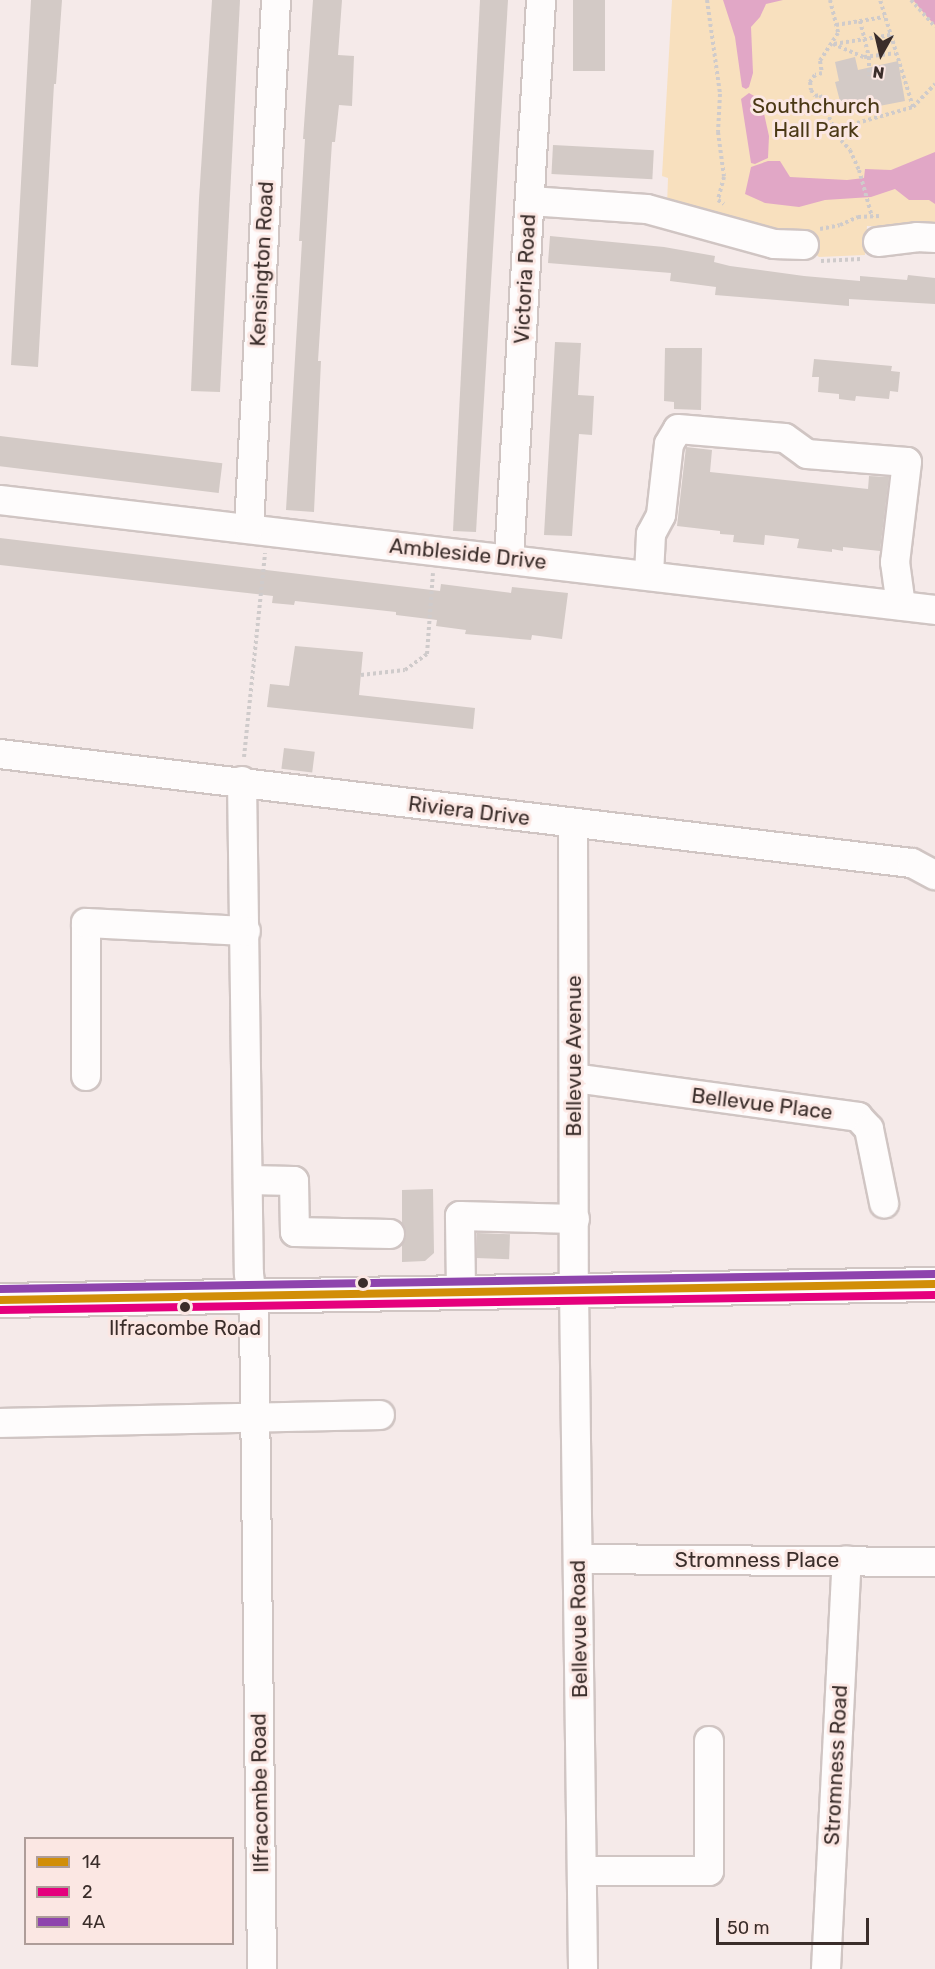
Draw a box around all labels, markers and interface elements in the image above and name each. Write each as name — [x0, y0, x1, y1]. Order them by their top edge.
north arrow — [851, 24, 911, 84]
text: N — [871, 62, 885, 83]
park label: Southchurch Hall Park — [752, 93, 880, 143]
street label: Kensington Road — [245, 181, 279, 347]
street label: Victoria Road — [509, 213, 541, 345]
street label: Ambleside Drive — [388, 533, 548, 575]
street label: Riviera Drive — [407, 791, 531, 831]
street label: Bellevue Avenue — [561, 975, 587, 1137]
street label: Bellevue Place — [690, 1083, 834, 1125]
unlabelled marker — [357, 1277, 369, 1289]
marker: Ilfracombe Road — [179, 1301, 191, 1313]
place label: Ilfracombe Road — [109, 1316, 261, 1340]
street label: Stromness Place — [675, 1547, 839, 1573]
street label: Bellevue Road — [565, 1560, 593, 1698]
street label: Stromness Road — [819, 1684, 853, 1846]
street label: Ilfracombe Road — [246, 1713, 274, 1873]
legend — [24, 1837, 234, 1945]
text: 14 — [82, 1851, 101, 1873]
text: 2 — [82, 1881, 93, 1903]
scale bar — [719, 1906, 872, 1944]
text: 4A — [82, 1911, 105, 1933]
text: 50 m — [727, 1917, 770, 1939]

